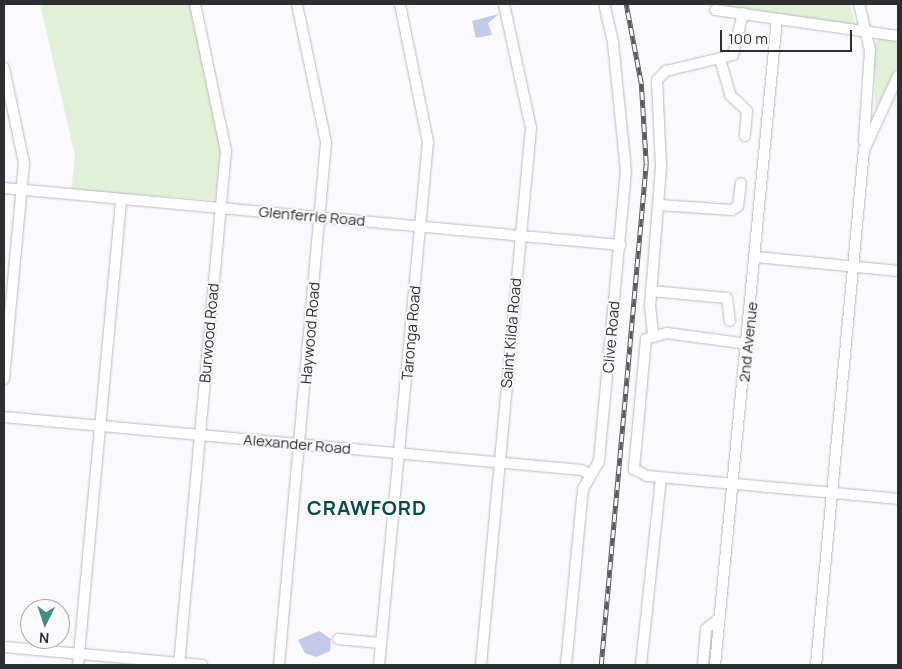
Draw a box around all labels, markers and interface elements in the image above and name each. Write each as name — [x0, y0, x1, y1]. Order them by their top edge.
scale bar — [722, 20, 854, 52]
text: 100 m — [728, 28, 768, 49]
street label: Glenferrie Road — [258, 202, 366, 230]
street label: Saint Kilda Road — [497, 277, 525, 389]
street label: Haywood Road — [297, 281, 323, 385]
street label: Burwood Road — [196, 282, 222, 384]
street label: Taronga Road — [398, 285, 424, 381]
street label: Clive Road — [599, 300, 623, 374]
street label: 2nd Avenue — [735, 301, 761, 383]
street label: Alexander Road — [242, 430, 352, 458]
district label: CRAWFORD — [306, 495, 428, 519]
north arrow — [20, 599, 70, 649]
text: N — [38, 629, 50, 648]

